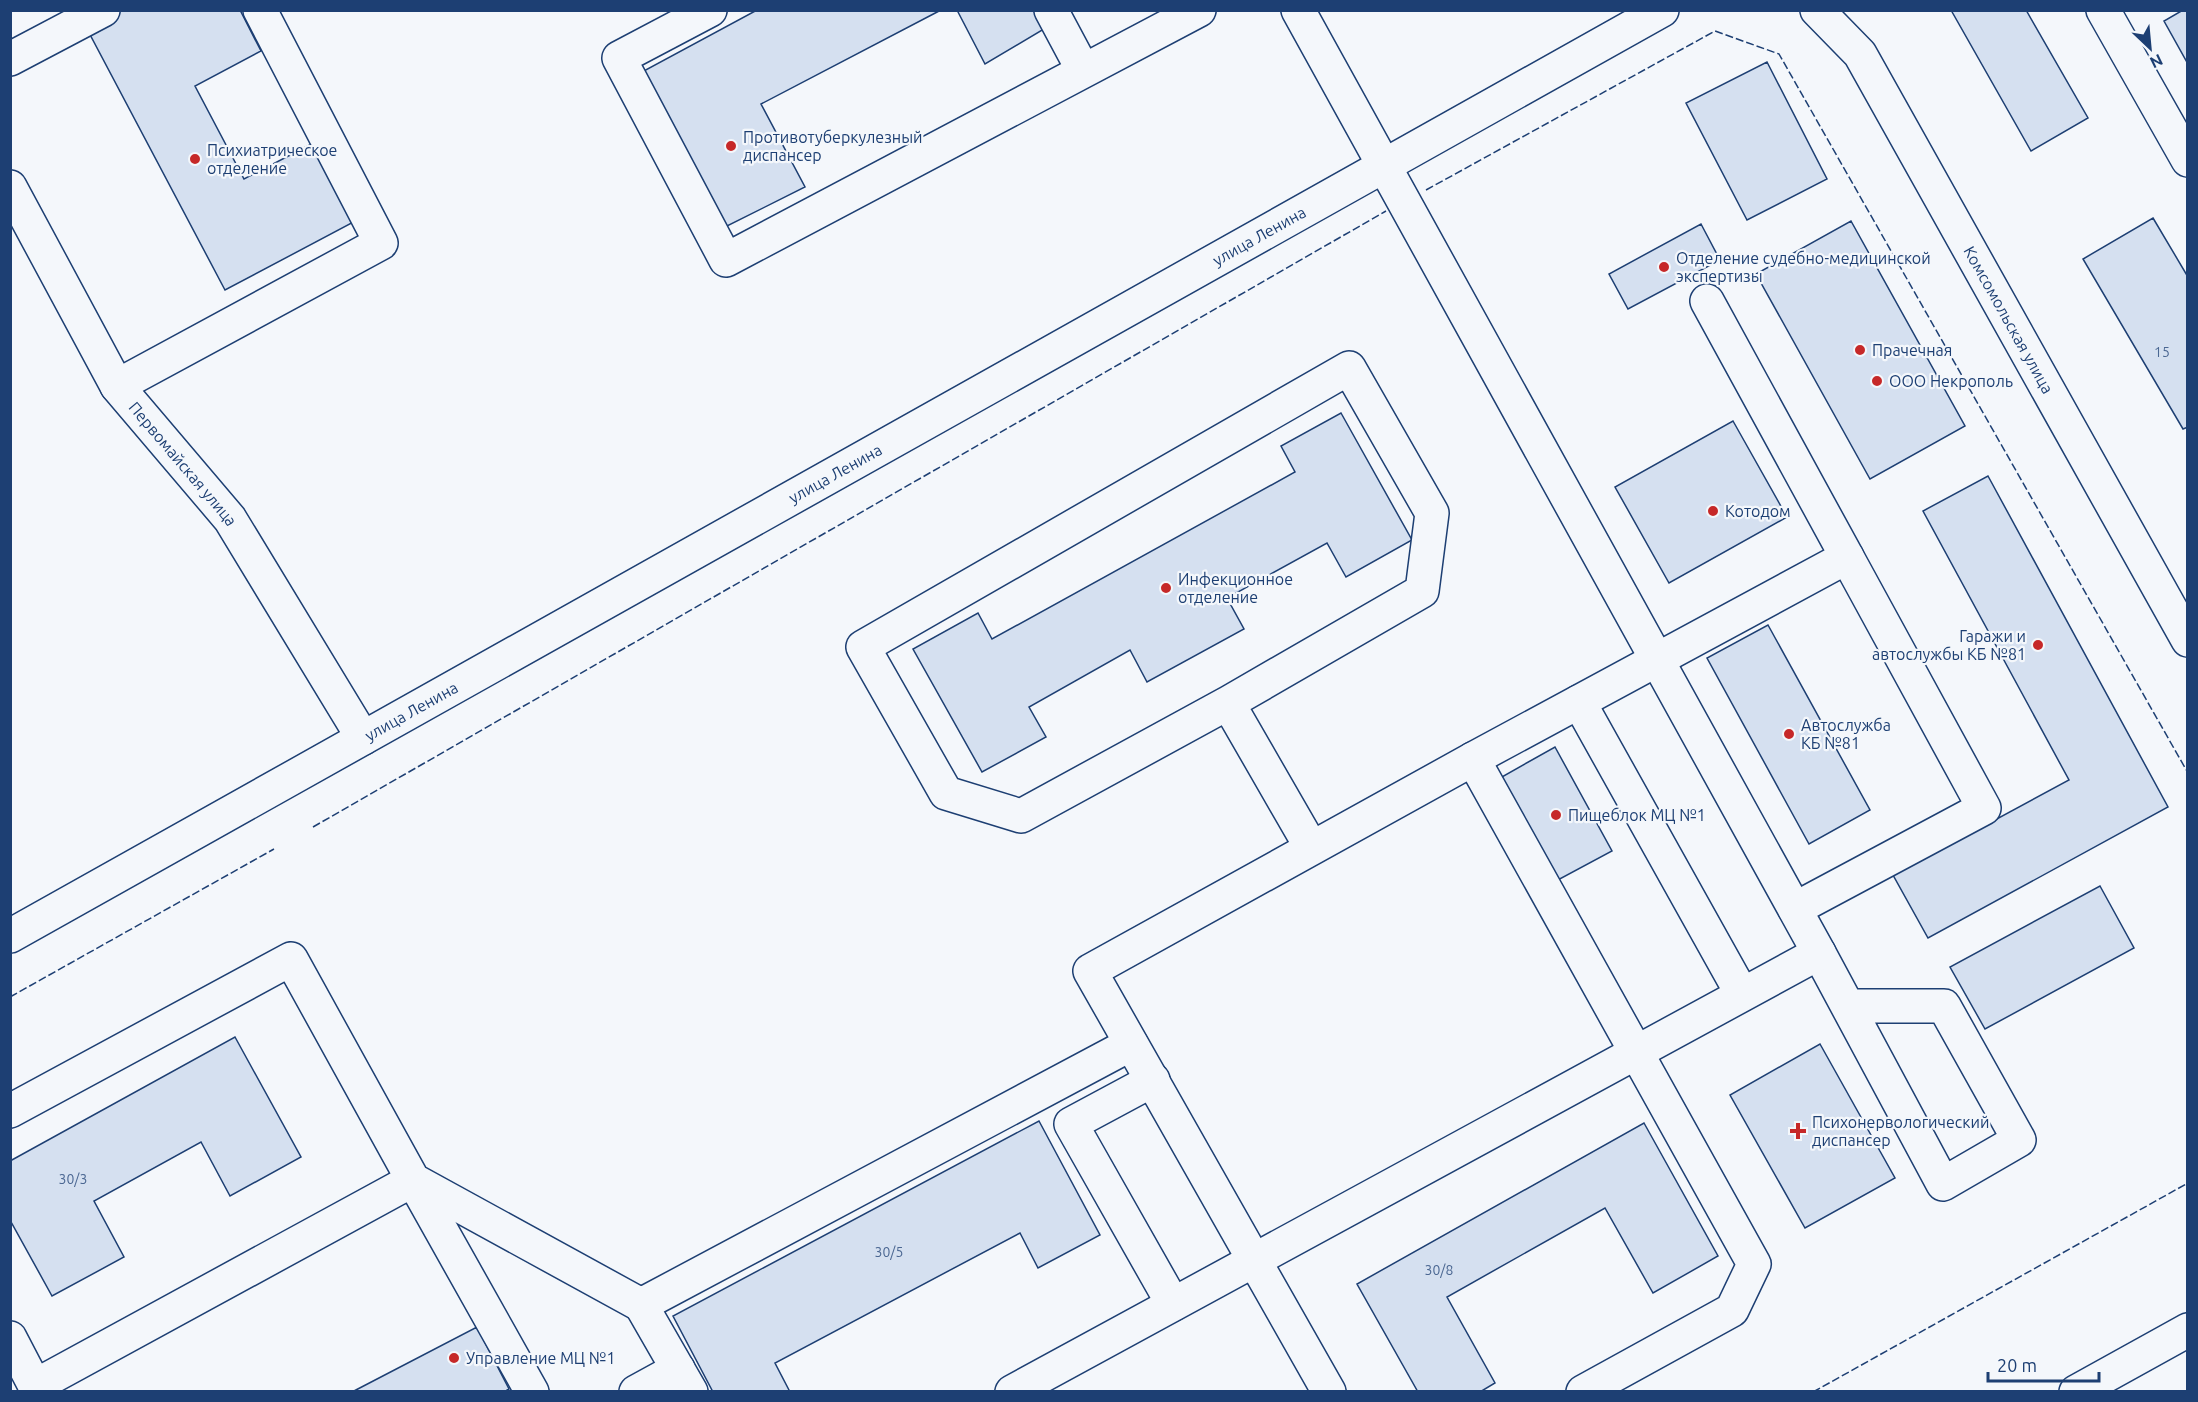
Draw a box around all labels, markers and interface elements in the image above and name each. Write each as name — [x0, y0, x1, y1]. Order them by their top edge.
north arrow — [2120, 18, 2180, 78]
text: N — [2147, 51, 2166, 72]
place label: Противотуберкулезный диспансер — [743, 128, 923, 164]
marker: Противотуберкулезный диспансер — [724, 139, 738, 153]
place label: Психиатрическое отделение — [207, 141, 337, 177]
marker: Психиатрическое отделение — [188, 152, 202, 166]
street label: улица Ленина — [1209, 203, 1309, 269]
street label: Комсомольская улица — [1960, 243, 2057, 397]
place label: Отделение судебно-медицинской экспертизы — [1676, 249, 1931, 285]
marker: Отделение судебно-медицинской экспертизы — [1657, 260, 1671, 274]
place label: Прачечная — [1872, 341, 1952, 359]
marker: Прачечная — [1853, 343, 1867, 357]
house number: 15 — [2154, 344, 2170, 360]
place label: ООО Некрополь — [1889, 372, 2013, 390]
marker: ООО Некрополь — [1870, 374, 1884, 388]
street label: Первомайская улица — [125, 398, 241, 529]
street label: улица Ленина — [785, 440, 885, 507]
place label: Котодом — [1725, 502, 1791, 520]
marker: Котодом — [1706, 504, 1720, 518]
place label: Инфекционное отделение — [1178, 570, 1293, 606]
marker: Инфекционное отделение — [1159, 581, 1173, 595]
place label: Гаражи и автослужбы КБ №81 — [1872, 627, 2026, 663]
marker: Гаражи и автослужбы КБ №81 — [2031, 638, 2045, 652]
street label: улица Ленина — [362, 678, 461, 744]
place label: Автослужба КБ №81 — [1801, 716, 1891, 752]
marker: Автослужба КБ №81 — [1782, 727, 1796, 741]
place label: Пищеблок МЦ №1 — [1568, 806, 1706, 824]
marker: Пищеблок МЦ №1 — [1549, 808, 1563, 822]
place label: Психонервологический диспансер — [1812, 1113, 1989, 1149]
marker: Психонервологический диспансер — [1789, 1122, 1807, 1140]
house number: 30/3 — [59, 1171, 87, 1187]
house number: 30/5 — [875, 1244, 903, 1260]
house number: 30/8 — [1425, 1262, 1454, 1278]
scale bar — [1988, 1345, 2099, 1383]
place label: Управление МЦ №1 — [466, 1349, 615, 1367]
marker: Управление МЦ №1 — [447, 1351, 461, 1365]
text: 20 m — [1997, 1355, 2037, 1375]

